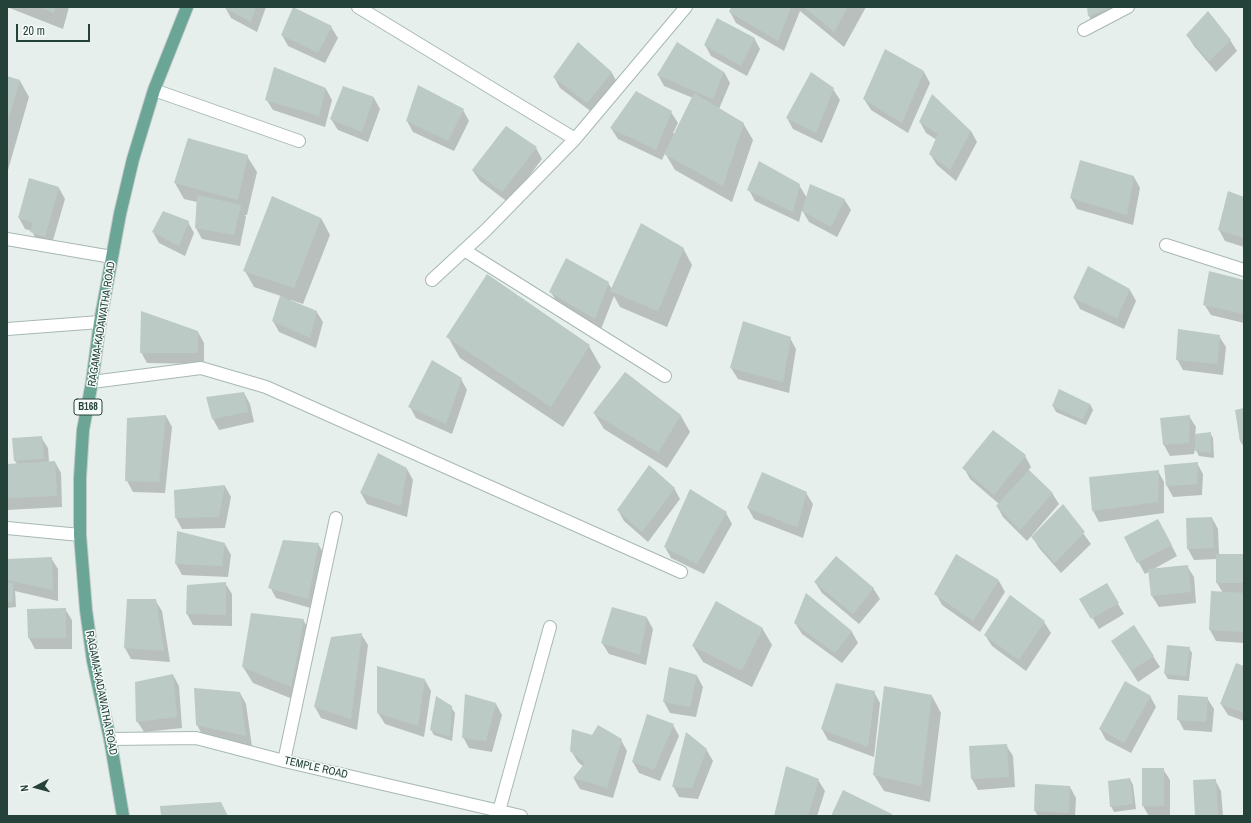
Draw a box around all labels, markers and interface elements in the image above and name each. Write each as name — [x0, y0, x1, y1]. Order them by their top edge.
scale bar — [18, 16, 92, 42]
text: 20 m — [23, 23, 45, 39]
street label: RAGAMA-KADAWATHA ROAD — [86, 261, 118, 387]
road number: B168 — [74, 399, 102, 415]
street label: RAGAMA-KADAWATHA ROAD — [82, 630, 120, 756]
street label: TEMPLE ROAD — [283, 754, 349, 782]
north arrow — [16, 767, 56, 807]
text: N — [17, 784, 31, 792]

